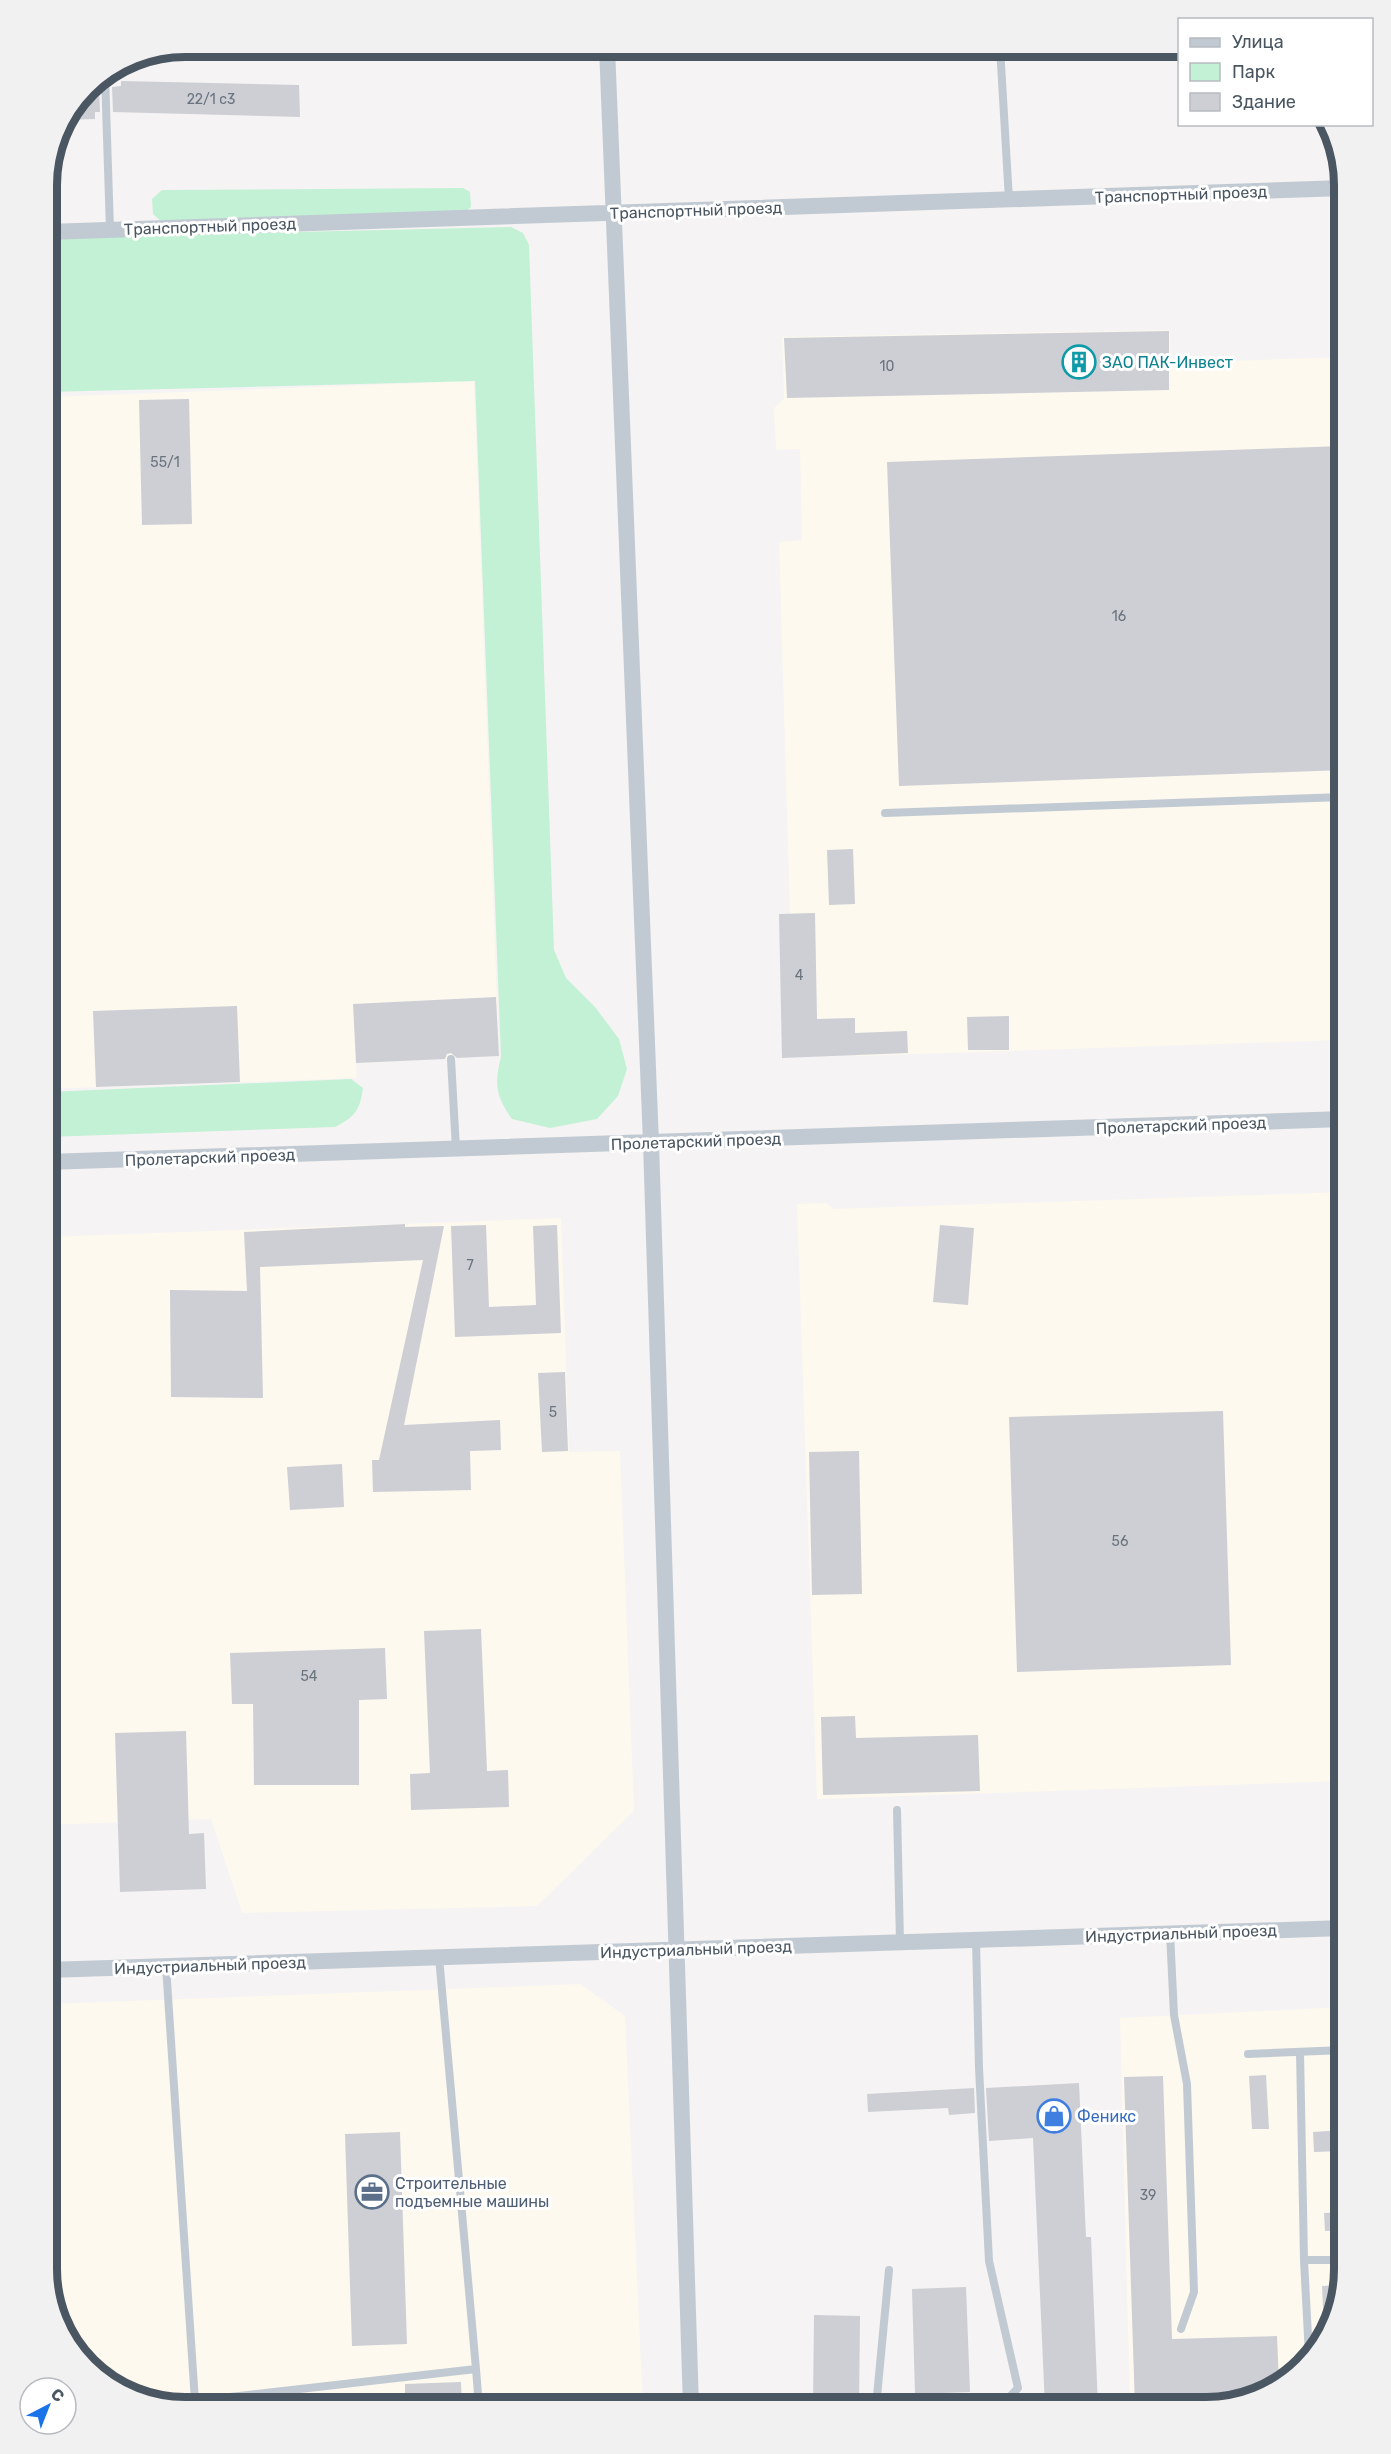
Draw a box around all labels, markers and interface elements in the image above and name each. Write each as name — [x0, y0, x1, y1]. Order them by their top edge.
legend — [1178, 18, 1373, 126]
text: Улица — [1232, 31, 1284, 53]
text: Парк — [1232, 61, 1276, 83]
house number: 22/1 с3 — [187, 91, 235, 108]
text: Здание — [1232, 91, 1296, 113]
street label: Транспортный проезд — [1095, 182, 1268, 207]
street label: Транспортный проезд — [610, 198, 783, 223]
street label: Транспортный проезд — [124, 214, 297, 239]
building icon: ЗАО ПАК-Инвест — [1061, 344, 1097, 380]
place label: ЗАО ПАК-Инвест — [1102, 353, 1233, 372]
house number: 10 — [880, 358, 895, 375]
house number: 55/1 — [150, 454, 180, 471]
house number: 16 — [1112, 608, 1126, 625]
house number: 4 — [795, 967, 804, 984]
street label: Пролетарский проезд — [1095, 1113, 1267, 1138]
street label: Пролетарский проезд — [610, 1129, 782, 1154]
street label: Пролетарский проезд — [124, 1145, 296, 1170]
house number: 7 — [466, 1257, 474, 1274]
house number: 5 — [549, 1404, 557, 1421]
house number: 56 — [1112, 1533, 1128, 1550]
house number: 54 — [300, 1668, 318, 1685]
street label: Индустриальный проезд — [1085, 1921, 1278, 1946]
street label: Индустриальный проезд — [600, 1937, 793, 1962]
street label: Индустриальный проезд — [114, 1953, 307, 1978]
shop icon: Феникс — [1036, 2098, 1072, 2134]
place label: Феникс — [1077, 2107, 1136, 2126]
office icon: Строительные подъемные машины — [354, 2174, 390, 2210]
place label: Строительные подъемные машины — [395, 2174, 549, 2211]
house number: 39 — [1140, 2187, 1156, 2204]
north arrow — [18, 2376, 78, 2436]
text: С — [47, 2384, 68, 2406]

